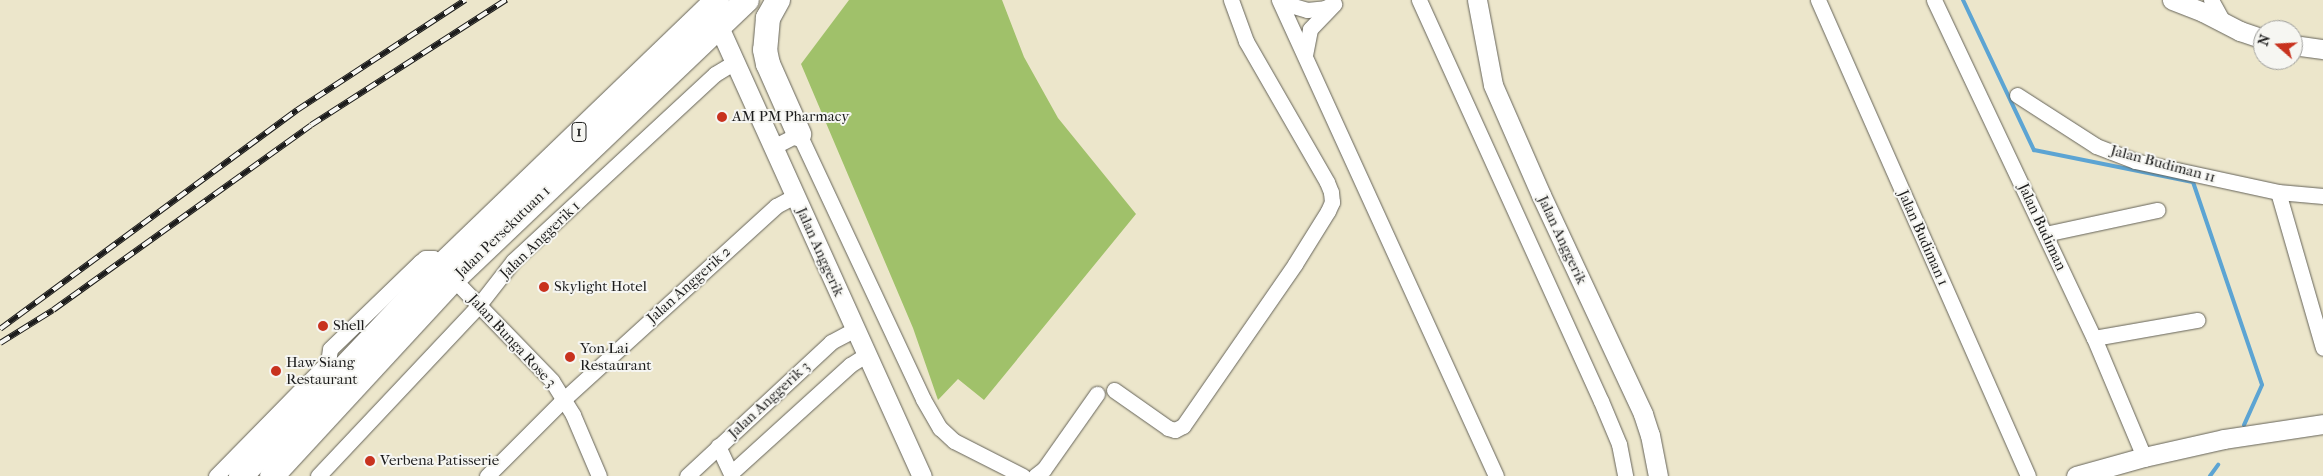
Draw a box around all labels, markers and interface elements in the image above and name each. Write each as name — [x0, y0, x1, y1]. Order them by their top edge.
north arrow — [2253, 20, 2303, 70]
text: N — [2255, 32, 2274, 48]
place label: AM PM Pharmacy — [732, 108, 849, 126]
marker: AM PM Pharmacy — [716, 111, 728, 123]
road number: 1 — [572, 120, 586, 144]
street label: Jalan Budiman 11 — [2108, 141, 2218, 187]
street label: Jalan Budiman — [2014, 181, 2070, 273]
street label: Jalan Persekutuan 1 — [452, 182, 554, 282]
street label: Jalan Budiman 1 — [1894, 187, 1952, 289]
street label: Jalan Anggerik — [1534, 193, 1590, 287]
street label: Jalan Anggerik 1 — [496, 197, 584, 283]
street label: Jalan Anggerik — [792, 205, 848, 299]
street label: Jalan Anggerik 2 — [643, 243, 735, 327]
place label: Skylight Hotel — [554, 278, 647, 296]
marker: Skylight Hotel — [538, 281, 550, 293]
street label: Jalan Bunga Rose 3 — [464, 291, 560, 391]
place label: Shell — [333, 317, 365, 335]
marker: Shell — [317, 320, 329, 332]
place label: Yon Lai Restaurant — [580, 339, 652, 374]
marker: Yon Lai Restaurant — [564, 351, 576, 363]
place label: Haw Siang Restaurant — [286, 353, 358, 388]
street label: Jalan Anggerik 3 — [724, 358, 814, 442]
marker: Haw Siang Restaurant — [270, 365, 282, 377]
place label: Verbena Patisserie — [380, 452, 499, 470]
marker: Verbena Patisserie — [364, 455, 376, 467]

